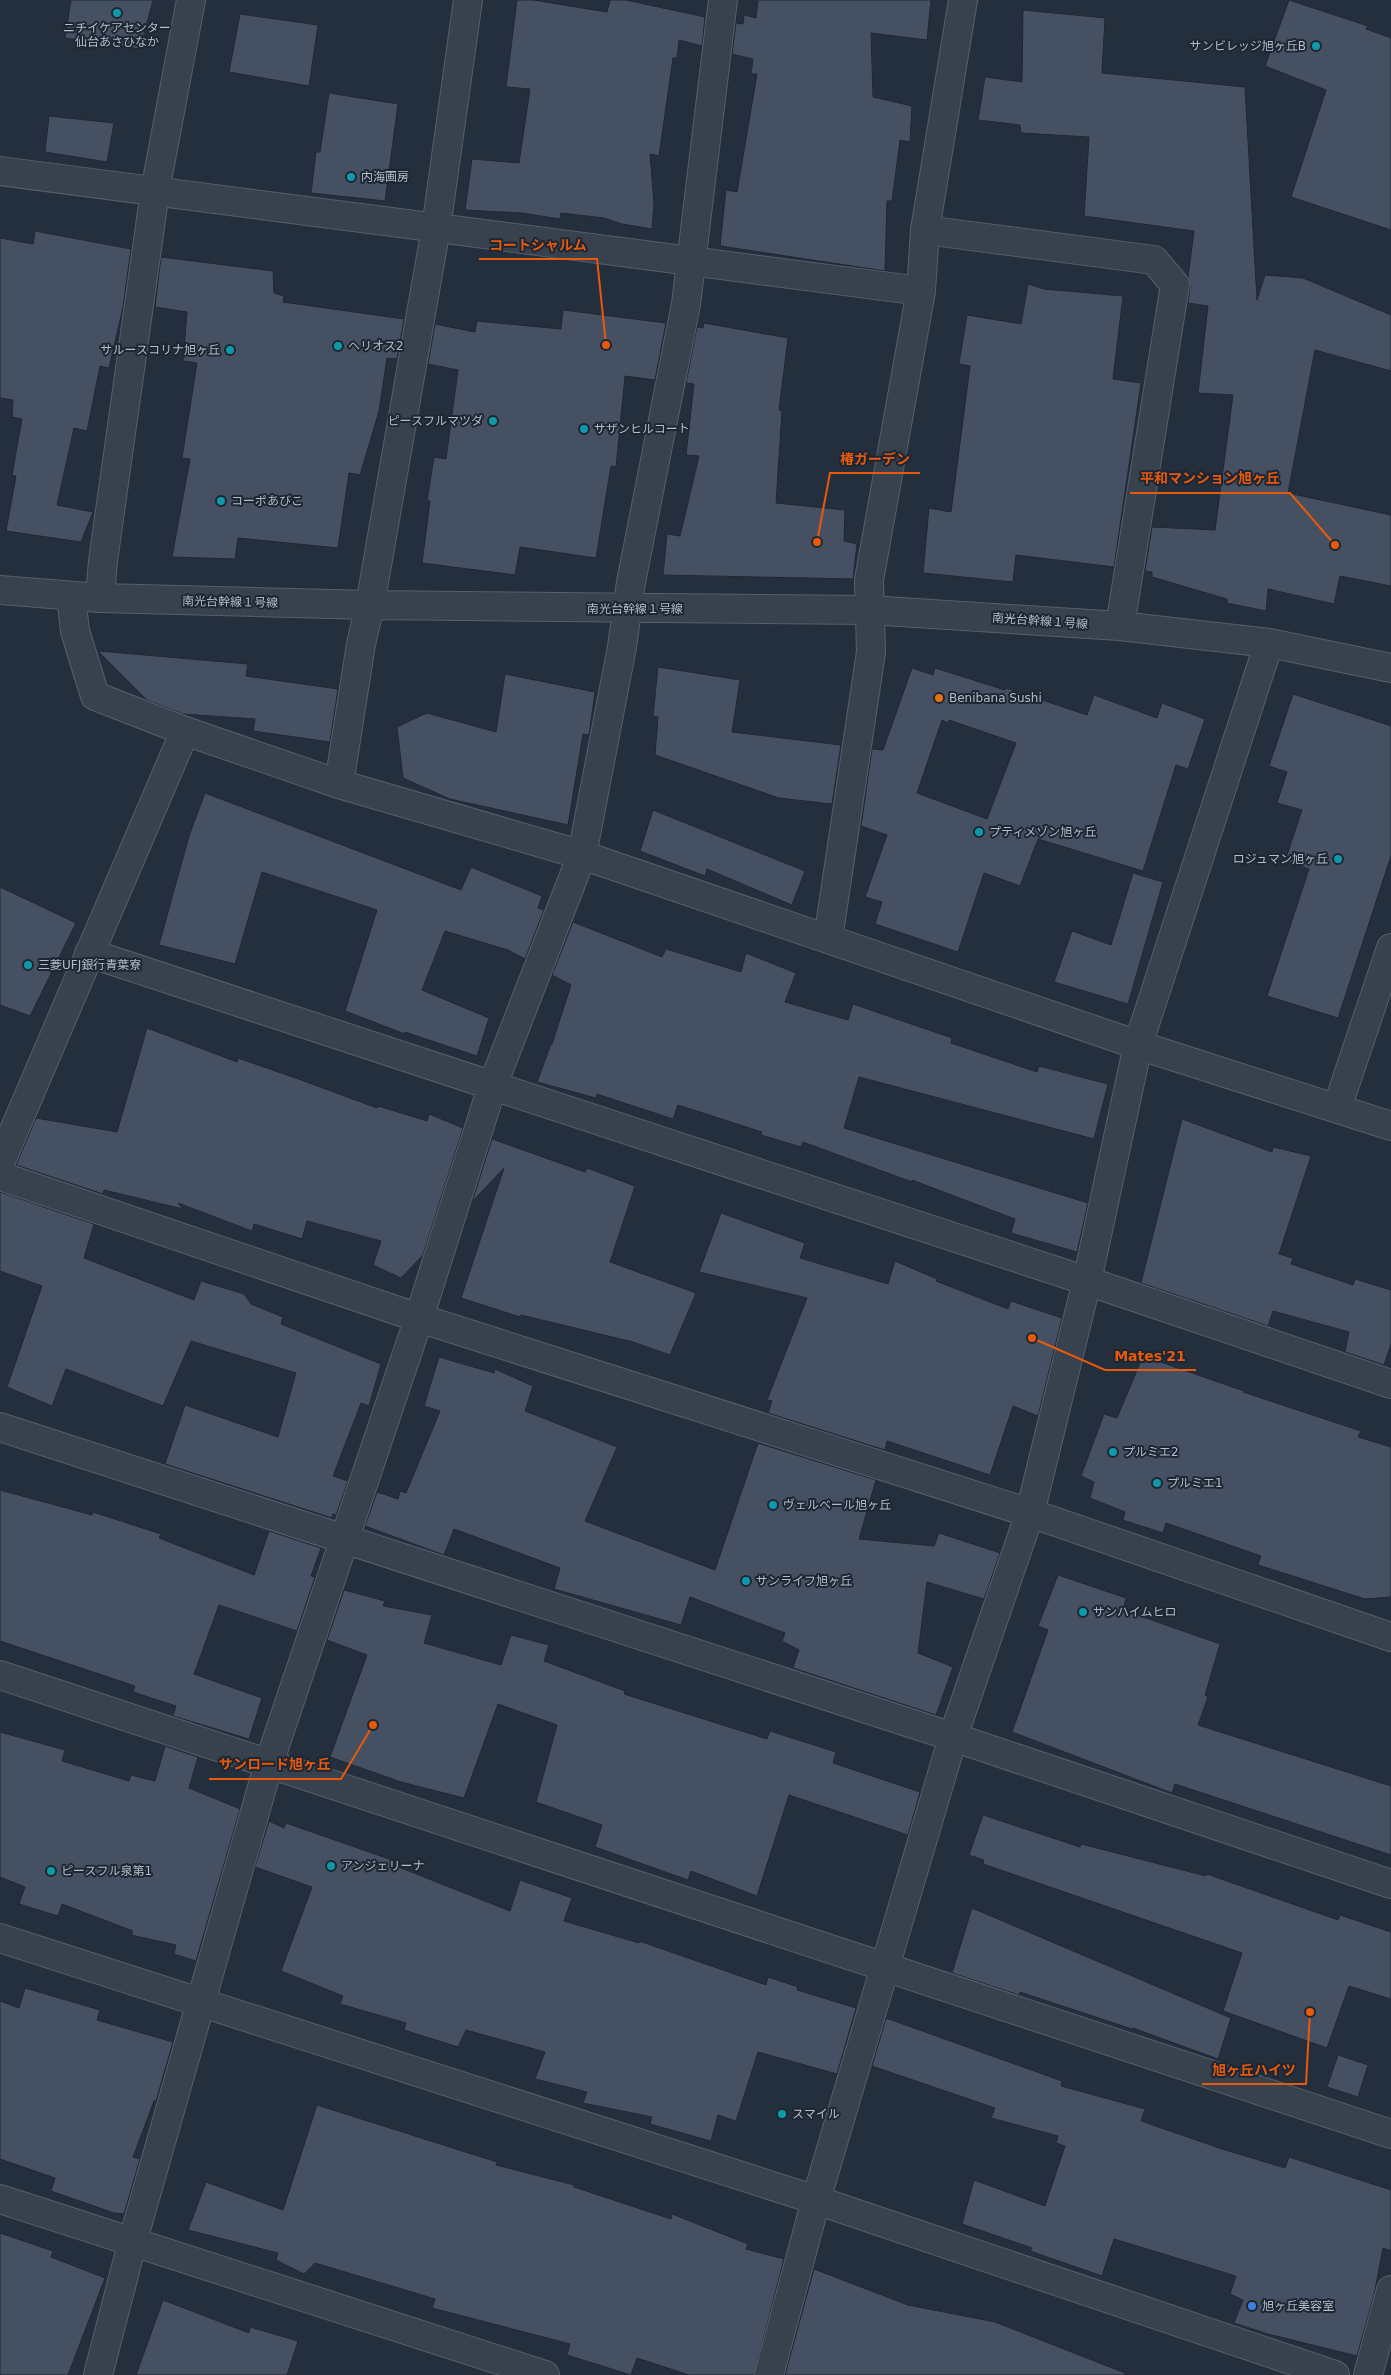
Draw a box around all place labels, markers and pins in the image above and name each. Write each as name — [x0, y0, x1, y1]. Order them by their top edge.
marker: ニチイケアセンター 仙台あさひなか — [111, 7, 123, 19]
place label: ニチイケアセンター 仙台あさひなか — [63, 21, 171, 49]
place label: サンビレッジ旭ヶ丘B — [1190, 39, 1306, 53]
marker: サンビレッジ旭ヶ丘B — [1310, 40, 1322, 52]
place label: 内海画房 — [361, 170, 409, 184]
marker: 内海画房 — [345, 171, 357, 183]
callout: コートシャルム — [479, 230, 597, 259]
place label: ヘリオス2 — [348, 339, 404, 353]
marker: ヘリオス2 — [332, 340, 344, 352]
place label: サルースコリナ旭ヶ丘 — [101, 343, 220, 357]
marker: サルースコリナ旭ヶ丘 — [224, 344, 236, 356]
place label: ピースフルマツダ — [388, 414, 483, 428]
marker: ピースフルマツダ — [487, 415, 499, 427]
place label: サザンヒルコート — [594, 422, 690, 436]
marker: サザンヒルコート — [578, 423, 590, 435]
callout: 椿ガーデン — [830, 444, 920, 473]
callout: 平和マンション旭ヶ丘 — [1130, 464, 1290, 493]
place label: コーポあびこ — [231, 494, 303, 508]
marker: コーポあびこ — [215, 495, 227, 507]
place label: Benibana Sushi — [949, 691, 1042, 705]
marker: Benibana Sushi — [933, 692, 945, 704]
place label: プティメゾン旭ヶ丘 — [989, 825, 1096, 839]
marker: プティメゾン旭ヶ丘 — [973, 826, 985, 838]
place label: ロジュマン旭ヶ丘 — [1233, 852, 1328, 866]
marker: ロジュマン旭ヶ丘 — [1332, 853, 1344, 865]
place label: 三菱UFJ銀行青葉寮 — [38, 958, 141, 972]
marker: 三菱UFJ銀行青葉寮 — [22, 959, 34, 971]
callout: Mates'21 — [1105, 1341, 1196, 1370]
place label: プルミエ2 — [1123, 1445, 1179, 1459]
marker: プルミエ2 — [1107, 1446, 1119, 1458]
place label: プルミエ1 — [1167, 1476, 1223, 1490]
marker: プルミエ1 — [1151, 1477, 1163, 1489]
place label: ヴェルベール旭ヶ丘 — [783, 1498, 891, 1512]
marker: ヴェルベール旭ヶ丘 — [767, 1499, 779, 1511]
place label: サンライフ旭ヶ丘 — [756, 1574, 852, 1588]
marker: サンライフ旭ヶ丘 — [740, 1575, 752, 1587]
place label: サンハイムヒロ — [1093, 1605, 1177, 1619]
marker: サンハイムヒロ — [1077, 1606, 1089, 1618]
callout: サンロード旭ヶ丘 — [209, 1750, 341, 1779]
place label: アンジェリーナ — [341, 1859, 425, 1873]
marker: アンジェリーナ — [325, 1860, 337, 1872]
place label: ピースフル泉第1 — [61, 1864, 152, 1878]
marker: ピースフル泉第1 — [45, 1865, 57, 1877]
callout: 旭ヶ丘ハイツ — [1202, 2055, 1306, 2084]
place label: スマイル — [792, 2107, 840, 2121]
marker: スマイル — [776, 2108, 788, 2120]
place label: 旭ヶ丘美容室 — [1262, 2299, 1334, 2313]
marker: 旭ヶ丘美容室 — [1246, 2300, 1258, 2312]

